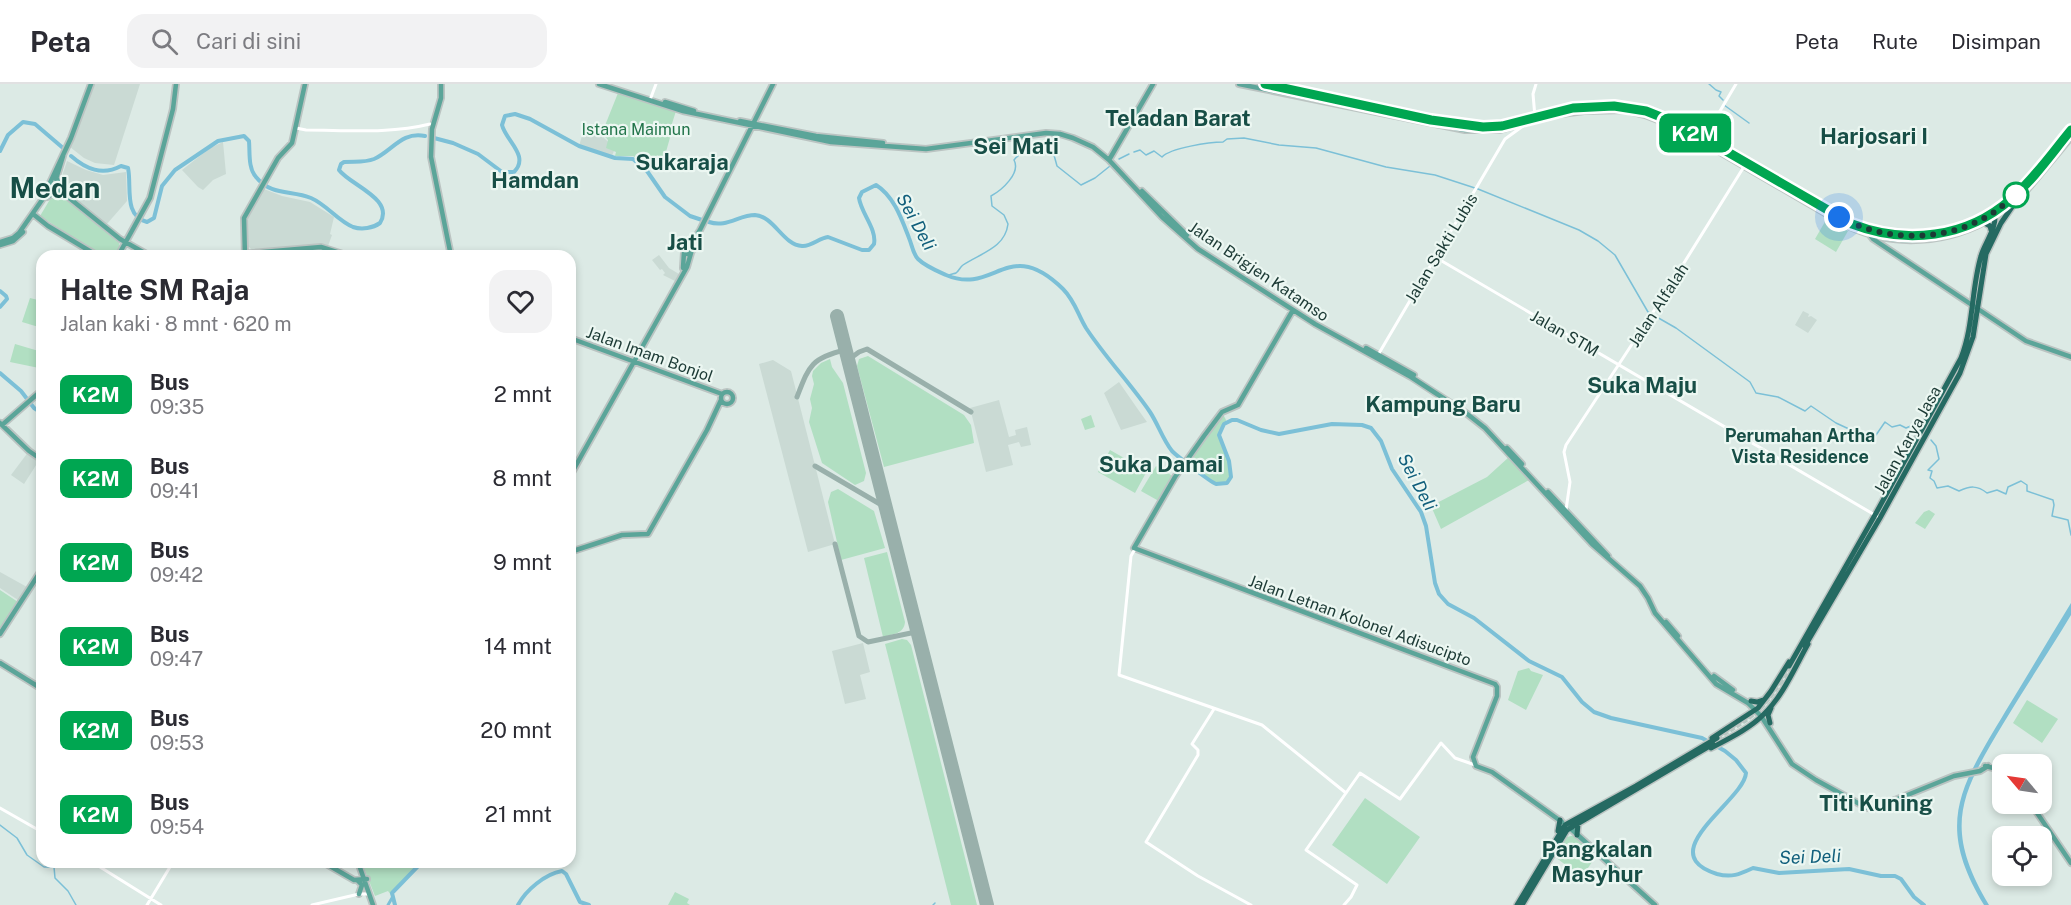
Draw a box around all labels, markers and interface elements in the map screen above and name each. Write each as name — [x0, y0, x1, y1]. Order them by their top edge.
search box — [127, 14, 547, 68]
text: Peta — [30, 25, 91, 58]
icon: search — [148, 25, 181, 58]
text: Cari di sini — [196, 28, 301, 54]
text: Peta — [1795, 29, 1839, 54]
text: Rute — [1872, 29, 1918, 54]
text: Disimpan — [1951, 29, 2041, 54]
district label: Teladan Barat — [1105, 105, 1251, 131]
line badge: K2M — [1660, 113, 1730, 152]
park label: Istana Maimun — [582, 120, 690, 139]
text: K2M — [1671, 121, 1719, 146]
district label: Harjosari I — [1820, 123, 1928, 149]
district label: Sei Mati — [973, 133, 1059, 159]
district label: Sukaraja — [635, 149, 729, 175]
district label: Hamdan — [491, 167, 579, 193]
district label: Medan — [10, 171, 100, 204]
unlabelled marker — [2003, 182, 2029, 208]
water label: Sei Deli — [892, 190, 941, 254]
street label: Jalan Sakti Lubis — [1401, 190, 1482, 306]
your location — [1824, 202, 1854, 232]
street label: Jalan Brigjen Katamso — [1185, 217, 1332, 325]
district label: Jati — [667, 229, 703, 255]
street label: Jalan Alfalah — [1624, 260, 1692, 351]
button: heart — [489, 270, 552, 333]
text: Halte SM Raja — [60, 273, 249, 306]
street label: Jalan STM — [1527, 306, 1602, 361]
text: Jalan kaki · 8 mnt · 620 m — [60, 312, 292, 336]
street label: Jalan Imam Bonjol — [584, 323, 716, 386]
text: Bus — [150, 369, 189, 395]
district label: Suka Maju — [1587, 372, 1697, 398]
text: 2 mnt — [494, 381, 552, 407]
text: K2M — [72, 382, 120, 407]
street label: Jalan Karya Jasa — [1870, 383, 1945, 498]
district label: Kampung Baru — [1365, 391, 1521, 417]
text: 09:35 — [150, 395, 204, 419]
district label: Perumahan Artha Vista Residence — [1725, 425, 1875, 467]
water label: Sei Deli — [1394, 449, 1442, 515]
district label: Suka Damai — [1099, 451, 1223, 477]
text: Bus — [150, 453, 189, 479]
text: 8 mnt — [493, 465, 552, 491]
text: K2M — [72, 466, 120, 491]
text: 09:41 — [150, 479, 199, 503]
text: Bus — [150, 537, 189, 563]
text: 9 mnt — [493, 549, 552, 575]
text: K2M — [72, 550, 120, 575]
text: 09:42 — [150, 563, 203, 587]
street label: Jalan Letnan Kolonel Adisucipto — [1246, 571, 1474, 670]
text: Bus — [150, 621, 189, 647]
text: 14 mnt — [484, 633, 552, 659]
text: K2M — [72, 634, 120, 659]
text: 09:47 — [150, 647, 203, 671]
text: Bus — [150, 705, 189, 731]
text: 20 mnt — [480, 717, 552, 743]
text: K2M — [72, 718, 120, 743]
text: 09:53 — [150, 731, 204, 755]
north arrow — [1992, 754, 2052, 814]
map controls — [1992, 754, 2052, 886]
text: Bus — [150, 789, 189, 815]
district label: Titi Kuning — [1819, 790, 1933, 816]
text: 21 mnt — [485, 801, 552, 827]
text: K2M — [72, 802, 120, 827]
text: 09:54 — [150, 815, 204, 839]
button: locate — [1992, 826, 2052, 886]
district label: Pangkalan Masyhur — [1542, 836, 1652, 887]
water label: Sei Deli — [1779, 845, 1842, 868]

